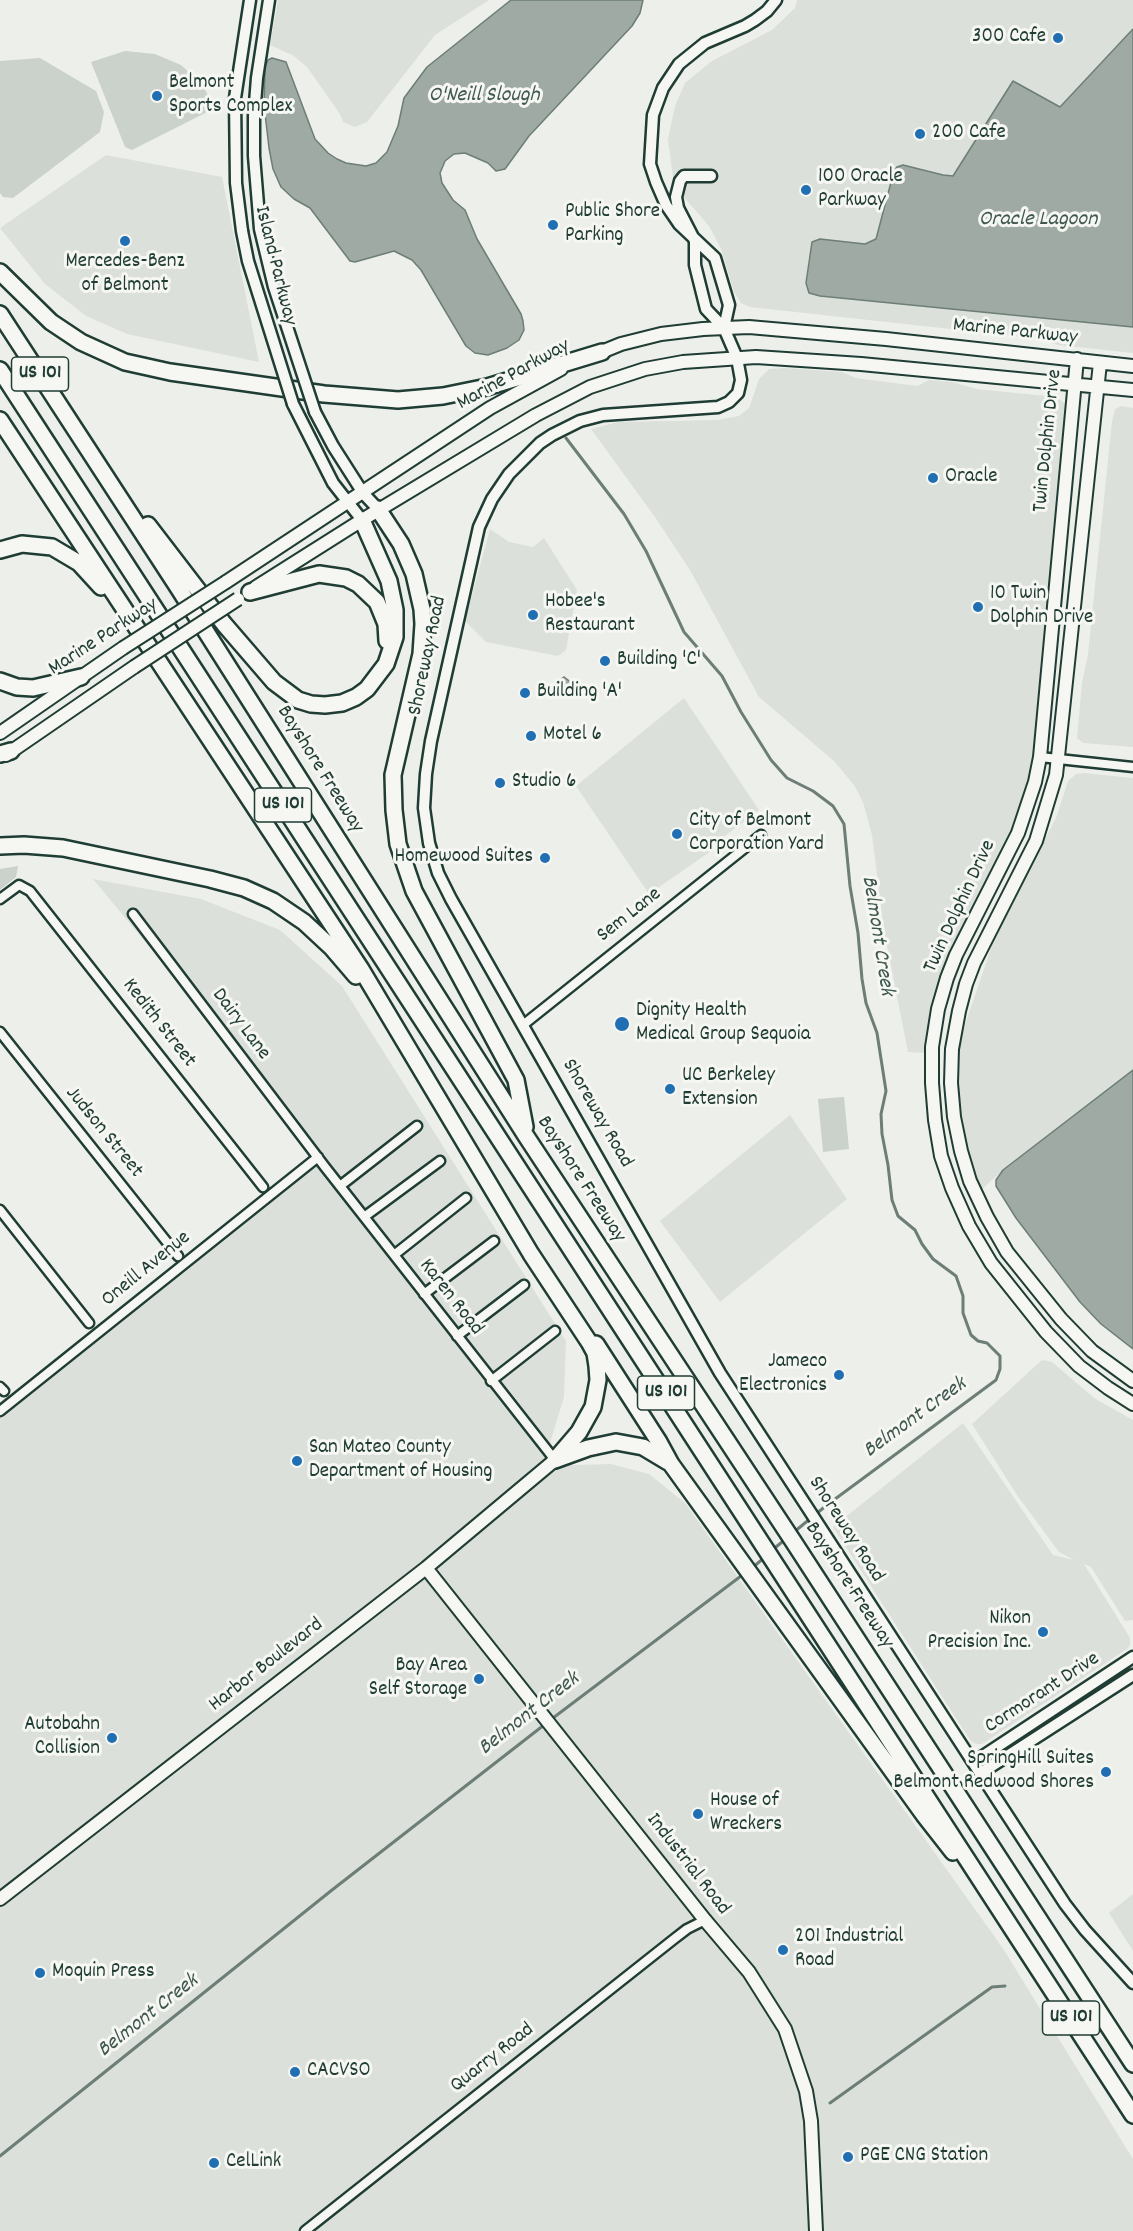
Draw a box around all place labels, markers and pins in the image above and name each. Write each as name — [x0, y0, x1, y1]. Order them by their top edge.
place label: 300 Cafe — [972, 25, 1046, 51]
marker: 300 Cafe — [1051, 31, 1065, 45]
place label: Belmont Sports Complex — [169, 71, 292, 121]
marker: Belmont Sports Complex — [150, 89, 164, 103]
place label: 200 Cafe — [932, 121, 1006, 147]
marker: 200 Cafe — [913, 127, 927, 141]
place label: 100 Oracle Parkway — [818, 165, 903, 215]
marker: 100 Oracle Parkway — [799, 183, 813, 197]
place label: Public Shore Parking — [565, 200, 660, 250]
marker: Public Shore Parking — [546, 218, 560, 232]
marker: Mercedes-Benz of Belmont — [118, 234, 132, 248]
place label: Mercedes-Benz of Belmont — [65, 250, 185, 300]
place label: Oracle — [945, 465, 997, 491]
marker: Oracle — [926, 471, 940, 485]
place label: 10 Twin Dolphin Drive — [990, 582, 1093, 632]
place label: Hobee's Restaurant — [545, 590, 635, 640]
marker: 10 Twin Dolphin Drive — [971, 600, 985, 614]
marker: Hobee's Restaurant — [526, 608, 540, 622]
place label: Building 'C' — [617, 648, 701, 674]
marker: Building 'C' — [598, 654, 612, 668]
place label: Building 'A' — [537, 680, 622, 706]
marker: Building 'A' — [518, 686, 532, 700]
place label: Motel 6 — [543, 723, 602, 749]
marker: Motel 6 — [524, 729, 538, 743]
place label: Studio 6 — [512, 770, 576, 796]
marker: Studio 6 — [493, 776, 507, 790]
place label: City of Belmont Corporation Yard — [689, 809, 824, 859]
marker: City of Belmont Corporation Yard — [670, 827, 684, 841]
place label: Homewood Suites — [394, 845, 533, 871]
marker: Homewood Suites — [538, 851, 552, 865]
place label: Dignity Health Medical Group Sequoia — [636, 999, 811, 1049]
marker: Dignity Health Medical Group Sequoia — [613, 1015, 631, 1033]
place label: UC Berkeley Extension — [682, 1064, 775, 1114]
marker: UC Berkeley Extension — [663, 1082, 677, 1096]
place label: Jameco Electronics — [739, 1350, 827, 1400]
marker: Jameco Electronics — [832, 1368, 846, 1382]
place label: San Mateo County Department of Housing — [309, 1436, 492, 1486]
marker: San Mateo County Department of Housing — [290, 1454, 304, 1468]
place label: Nikon Precision Inc. — [927, 1607, 1031, 1657]
marker: Nikon Precision Inc. — [1036, 1625, 1050, 1639]
place label: Bay Area Self Storage — [369, 1654, 467, 1704]
marker: Bay Area Self Storage — [472, 1672, 486, 1686]
place label: Autobahn Collision — [24, 1713, 100, 1763]
marker: Autobahn Collision — [105, 1731, 119, 1745]
place label: SpringHill Suites Belmont Redwood Shores — [893, 1747, 1094, 1797]
marker: SpringHill Suites Belmont Redwood Shores — [1099, 1765, 1113, 1779]
place label: House of Wreckers — [710, 1789, 782, 1839]
marker: House of Wreckers — [691, 1807, 705, 1821]
place label: 201 Industrial Road — [795, 1925, 903, 1975]
marker: 201 Industrial Road — [776, 1943, 790, 1957]
place label: Moquin Press — [52, 1960, 155, 1986]
marker: Moquin Press — [33, 1966, 47, 1980]
place label: CACVSO — [307, 2059, 371, 2085]
marker: CACVSO — [288, 2065, 302, 2079]
place label: PGE CNG Station — [860, 2144, 988, 2170]
place label: CelLink — [226, 2150, 281, 2176]
marker: PGE CNG Station — [841, 2150, 855, 2164]
marker: CelLink — [207, 2156, 221, 2170]

